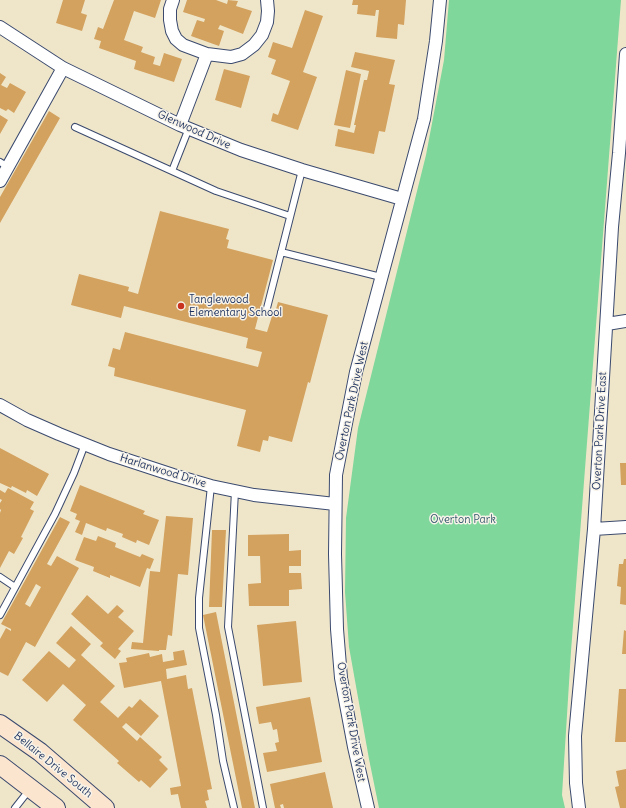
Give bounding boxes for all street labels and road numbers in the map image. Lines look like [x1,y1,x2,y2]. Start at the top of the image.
street label: Glenwood Drive [155,108,233,152]
street label: Overton Park Drive West [333,340,371,462]
street label: Overton Park Drive East [590,372,610,490]
street label: Harlanwood Drive [118,452,208,490]
street label: Overton Park Drive West [334,661,368,783]
street label: Bellaire Drive South [11,729,95,801]

